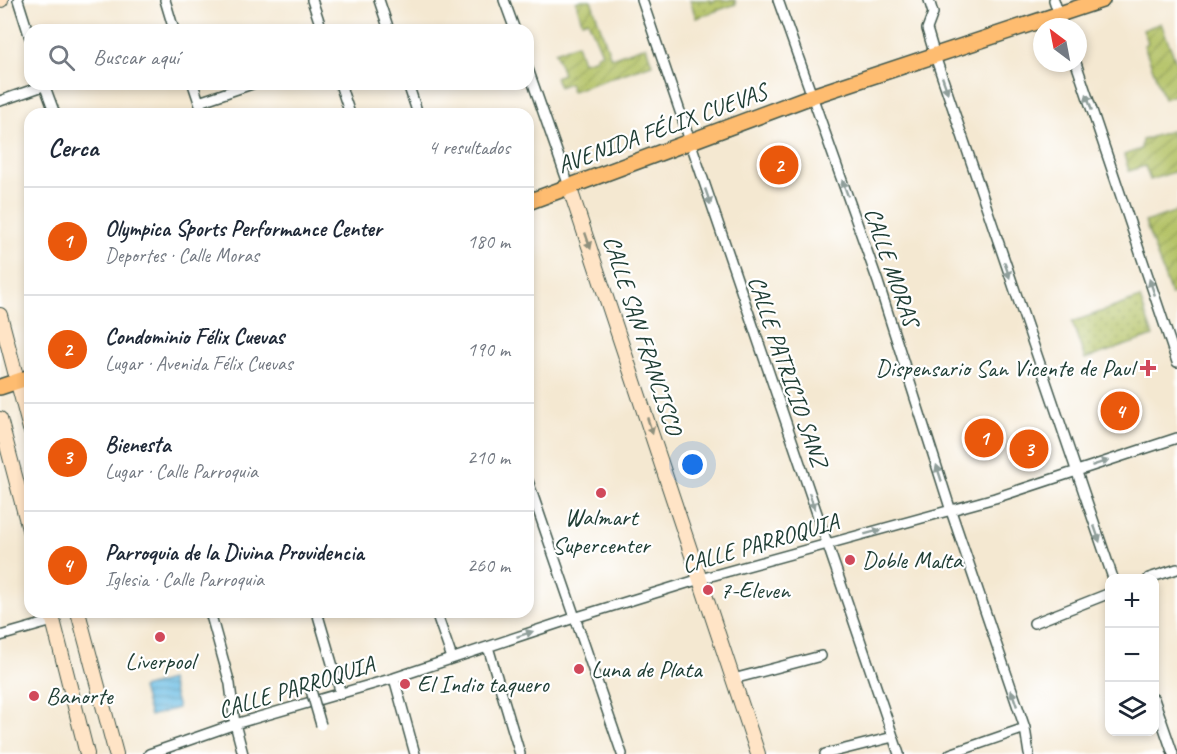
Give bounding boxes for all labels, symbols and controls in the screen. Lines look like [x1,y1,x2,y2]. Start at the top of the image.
north arrow [1033,18,1087,72]
search box [24,24,534,90]
icon: search [45,41,78,74]
text: Buscar aquí [93,43,179,71]
street label: AVENIDA FÉLIX CUEVAS [553,75,774,180]
one-way arrow [940,76,950,94]
one-way arrow [1084,93,1093,111]
text: Cerca [48,131,98,164]
text: 4 resultados [428,135,510,160]
pin: 2 [760,142,798,188]
one-way arrow [839,179,849,197]
one-way arrow [703,188,713,206]
street label: CALLE MORAS [858,204,927,334]
text: Olympica Sports Performance Center [105,215,382,243]
text: 1 [63,229,72,254]
text: 180 m [467,229,510,254]
street label: CALLE SAN FRANCISCO [597,232,690,441]
one-way arrow [583,233,593,251]
text: Deportes · Calle Moras [105,243,259,268]
one-way arrow [1003,261,1013,279]
street label: CALLE PATRICIO SANZ [741,272,836,474]
one-way arrow [1146,278,1156,296]
text: Condominio Félix Cuevas [105,323,284,351]
text: 2 [63,337,72,362]
text: 190 m [467,337,510,362]
text: Lugar · Avenida Félix Cuevas [105,351,292,376]
place label: Dispensario San Vicente de Paul [875,353,1138,383]
marker: Dispensario San Vicente de Paul [1139,359,1157,377]
pin: 4 [1100,388,1140,434]
pin: 1 [964,416,1004,460]
one-way arrow [645,417,655,435]
pin: 3 [1010,426,1048,472]
text: Bienesta [105,431,171,459]
text: 3 [63,445,72,470]
text: 210 m [467,445,510,470]
your location [678,450,707,479]
one-way arrow [1091,458,1109,468]
text: Lugar · Calle Parroquia [105,459,258,484]
one-way arrow [934,464,943,482]
marker: Walmart Supercenter [594,486,608,500]
one-way arrow [807,492,817,510]
place label: Walmart Supercenter [552,502,652,560]
street label: CALLE PARROQUIA [678,506,843,580]
one-way arrow [1093,525,1103,543]
one-way arrow [864,526,882,536]
text: Parroquia de la Divina Providencia [105,539,364,567]
place label: Doble Malta [862,545,964,575]
text: 4 [63,553,72,578]
text: 260 m [467,553,510,578]
marker: Doble Malta [843,553,857,567]
text: Iglesia · Calle Parroquia [105,567,264,592]
map controls [1105,574,1159,736]
button: + [1105,574,1159,628]
place label: 7-Eleven [720,575,791,605]
marker: 7-Eleven [701,583,715,597]
button: − [1105,628,1159,682]
one-way arrow [516,629,534,639]
marker: Liverpool [153,630,167,644]
place label: Liverpool [125,646,199,676]
street label: CALLE PARROQUIA [214,649,379,725]
place label: Luna de Plata [591,654,703,684]
marker: Luna de Plata [572,662,586,676]
place label: El Indio taquero [417,669,550,699]
marker: El Indio taquero [398,677,412,691]
place label: Banorte [46,681,115,711]
button: layers [1105,682,1159,736]
marker: Banorte [27,689,41,703]
one-way arrow [1009,689,1019,707]

